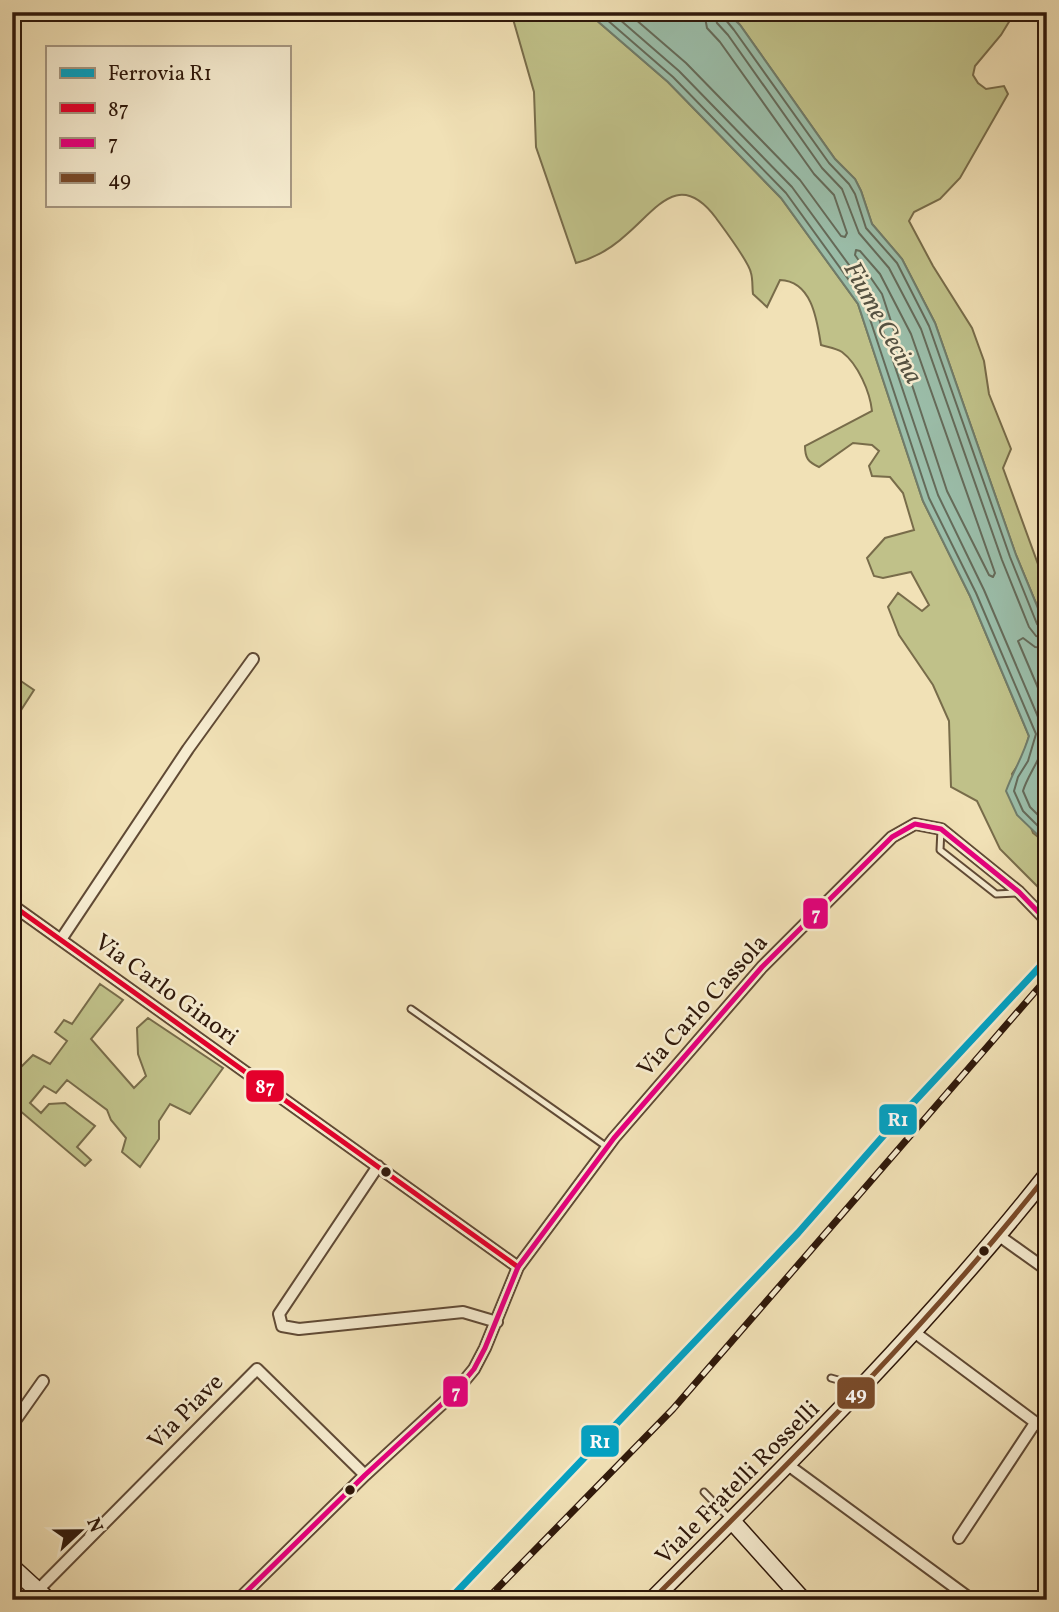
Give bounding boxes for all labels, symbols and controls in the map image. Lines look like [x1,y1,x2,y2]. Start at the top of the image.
legend [46,46,290,206]
text: Ferrovia R1 [108,60,212,89]
text: 87 [108,96,129,125]
text: 7 [108,130,118,159]
text: 49 [108,166,131,195]
water label: Fiume Cecina [834,255,931,391]
line badge: 7 [802,897,829,930]
text: 7 [811,902,821,928]
street label: Via Carlo Ginori [87,927,245,1055]
street label: Via Carlo Cassola [630,928,777,1085]
line badge: 87 [245,1069,285,1103]
text: 87 [255,1075,275,1101]
line badge: R1 [878,1103,918,1136]
text: R1 [888,1108,908,1134]
unlabelled marker [379,1165,393,1179]
unlabelled marker [977,1244,991,1258]
street label: Via Piave [141,1367,232,1458]
line badge: 7 [442,1375,469,1408]
line badge: 49 [836,1376,876,1410]
text: 7 [451,1380,461,1406]
text: 49 [845,1382,867,1408]
street label: Viale Fratelli Rosselli [648,1393,828,1573]
line badge: R1 [580,1424,620,1458]
text: R1 [590,1430,610,1456]
unlabelled marker [343,1483,357,1497]
north arrow [46,1496,116,1566]
text: N [79,1514,109,1537]

